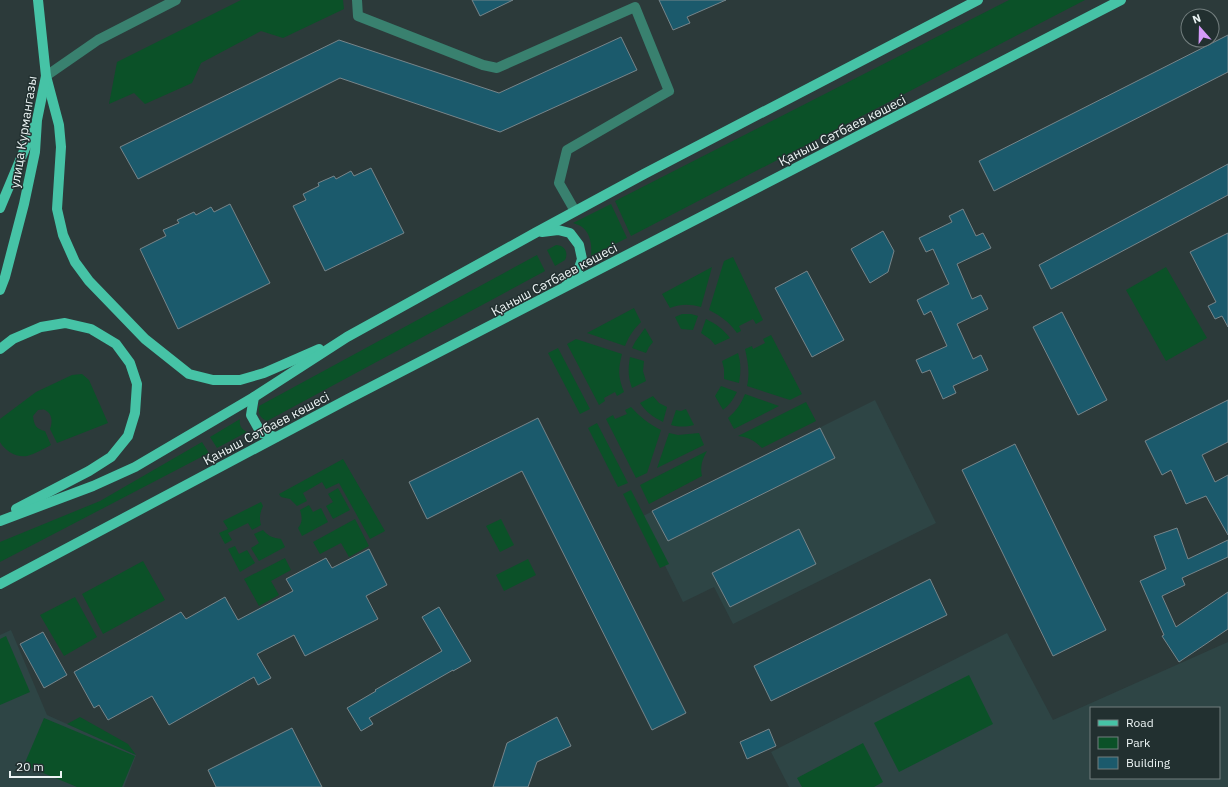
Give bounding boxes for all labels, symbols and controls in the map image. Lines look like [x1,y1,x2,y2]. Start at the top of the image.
north arrow [1180,8,1220,48]
text: N [1190,11,1203,27]
street label: улица Курмангазы [6,75,41,189]
street label: Қаныш Сәтбаев көшесі [776,91,909,170]
street label: Қаныш Сәтбаев көшесі [488,239,620,320]
street label: Қаныш Сәтбаев көшесі [200,388,332,469]
legend [1090,707,1220,779]
text: Road [1126,715,1154,730]
text: Park [1126,735,1151,750]
scale bar [10,753,61,779]
text: Building [1126,755,1171,770]
text: 20 m [16,759,44,774]

